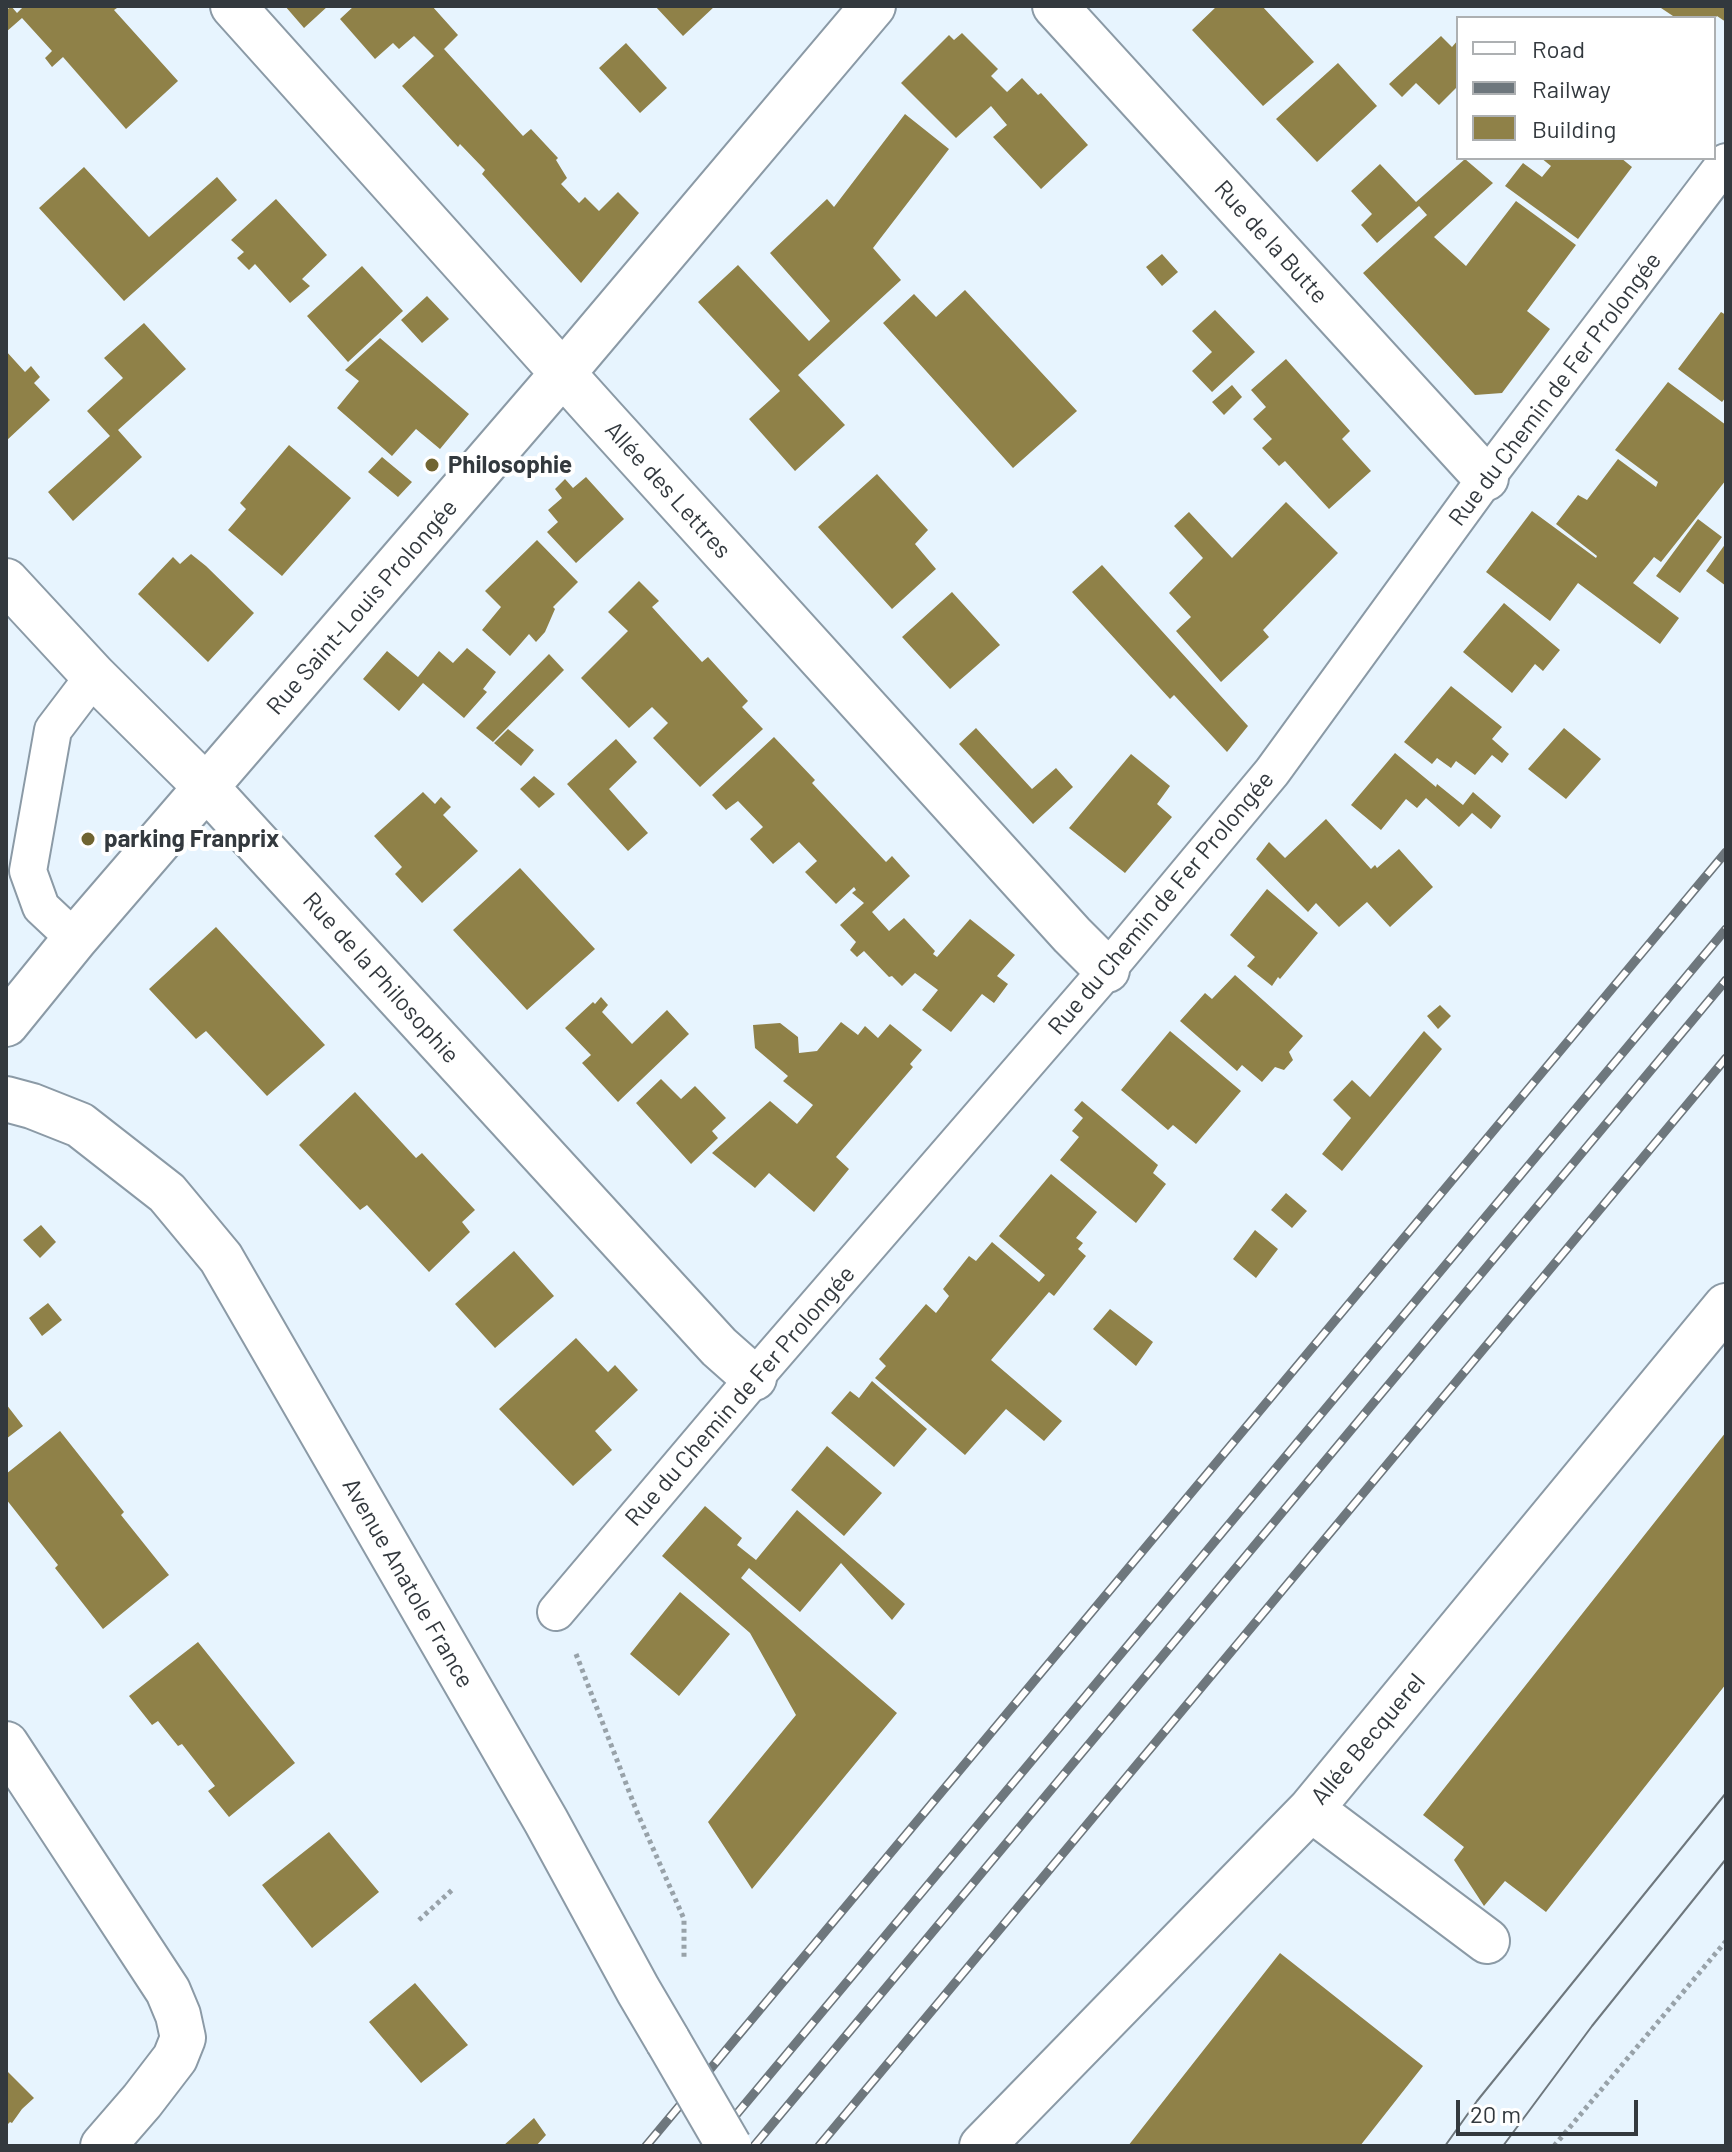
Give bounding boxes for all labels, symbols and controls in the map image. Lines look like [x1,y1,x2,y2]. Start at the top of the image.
legend [1456,16,1716,160]
text: Road [1532,34,1585,63]
text: Railway [1532,74,1611,103]
text: Building [1532,114,1616,143]
street label: Rue de la Butte [1208,174,1334,310]
street label: Rue du Chemin de Fer Prolongée [1443,246,1667,532]
street label: Allée des Lettres [599,416,737,564]
place label: Philosophie [448,451,572,479]
marker: Philosophie [423,456,441,474]
street label: Rue Saint-Louis Prolongée [261,493,463,721]
street label: Rue du Chemin de Fer Prolongée [1042,765,1280,1041]
place label: parking Franprix [104,825,279,853]
marker: parking Franprix [79,830,97,848]
street label: Rue de la Philosophie [297,887,465,1069]
street label: Rue du Chemin de Fer Prolongée [619,1260,861,1532]
street label: Avenue Anatole France [336,1473,480,1693]
street label: Allée Becquerel [1305,1668,1431,1810]
scale bar [1460,2084,1642,2134]
text: 20 m [1470,2099,1521,2128]

